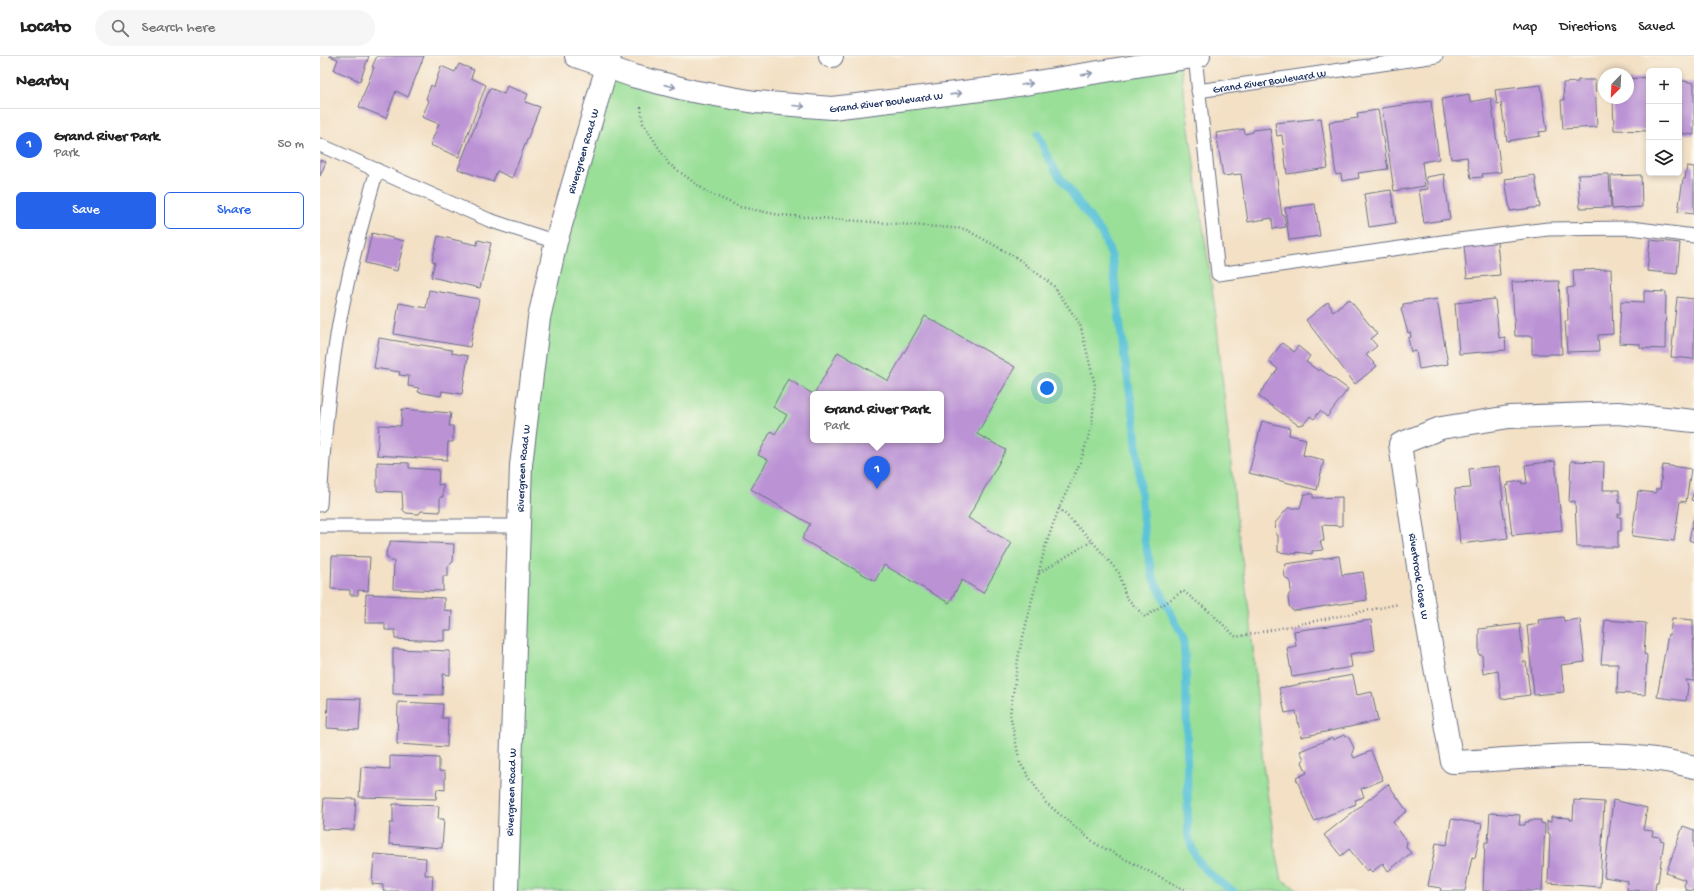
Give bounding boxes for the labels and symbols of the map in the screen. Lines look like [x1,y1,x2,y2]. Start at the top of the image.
street label: Grand River Boulevard W [1212,68,1327,97]
north arrow [1598,68,1634,104]
one-way arrow [1080,70,1093,78]
one-way arrow [1020,80,1033,88]
one-way arrow [664,82,677,90]
one-way arrow [949,90,962,98]
street label: Grand River Boulevard W [829,91,944,116]
one-way arrow [792,102,805,109]
street label: Rivergreen Road W [566,108,602,195]
your location [1037,378,1057,398]
street label: Rivergreen Road W [515,424,534,512]
pin: 1 [864,456,890,489]
street label: Riverbrook Close W [1405,533,1430,621]
street label: Rivergreen Road W [505,748,520,836]

